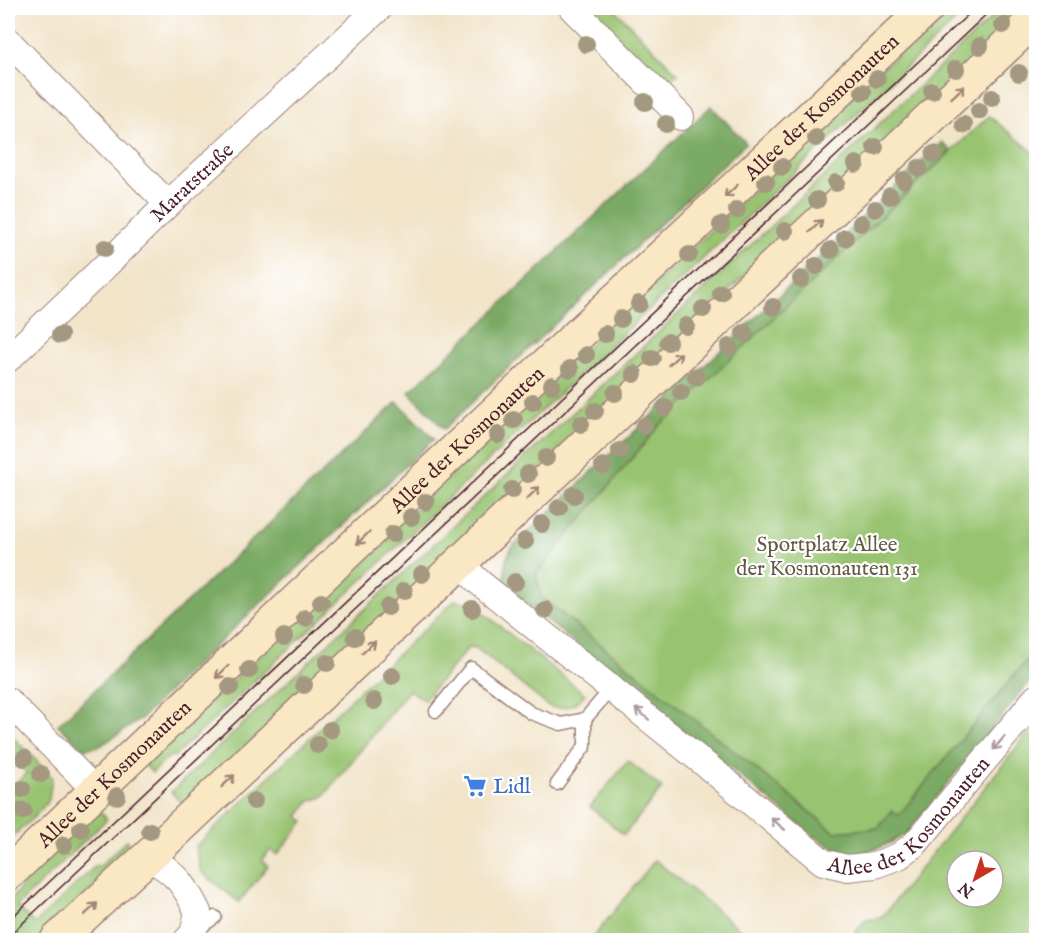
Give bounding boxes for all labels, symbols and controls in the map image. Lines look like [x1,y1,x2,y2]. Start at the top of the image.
street label: Allee der Kosmonauten [738,29,906,188]
one-way arrow [951,85,966,99]
street label: Maratstraße [145,137,240,229]
one-way arrow [724,184,739,198]
one-way arrow [809,218,824,233]
one-way arrow [667,352,682,367]
street label: Allee der Kosmonauten [384,361,551,521]
one-way arrow [525,486,540,500]
one-way arrow [356,530,371,544]
park label: Sportplatz Allee der Kosmonauten 131 [736,532,918,583]
one-way arrow [362,640,377,654]
one-way arrow [214,665,229,679]
street label: Allee der Kosmonauten [31,695,198,855]
one-way arrow [634,707,650,720]
one-way arrow [993,735,1006,751]
street label: Allee der Kosmonauten [824,752,997,883]
supermarket icon: Lidl [462,773,488,799]
one-way arrow [220,774,235,788]
place label: Lidl [493,774,531,801]
one-way arrow [770,818,786,831]
north arrow [945,849,1005,909]
text: N [955,877,979,902]
one-way arrow [84,902,99,916]

